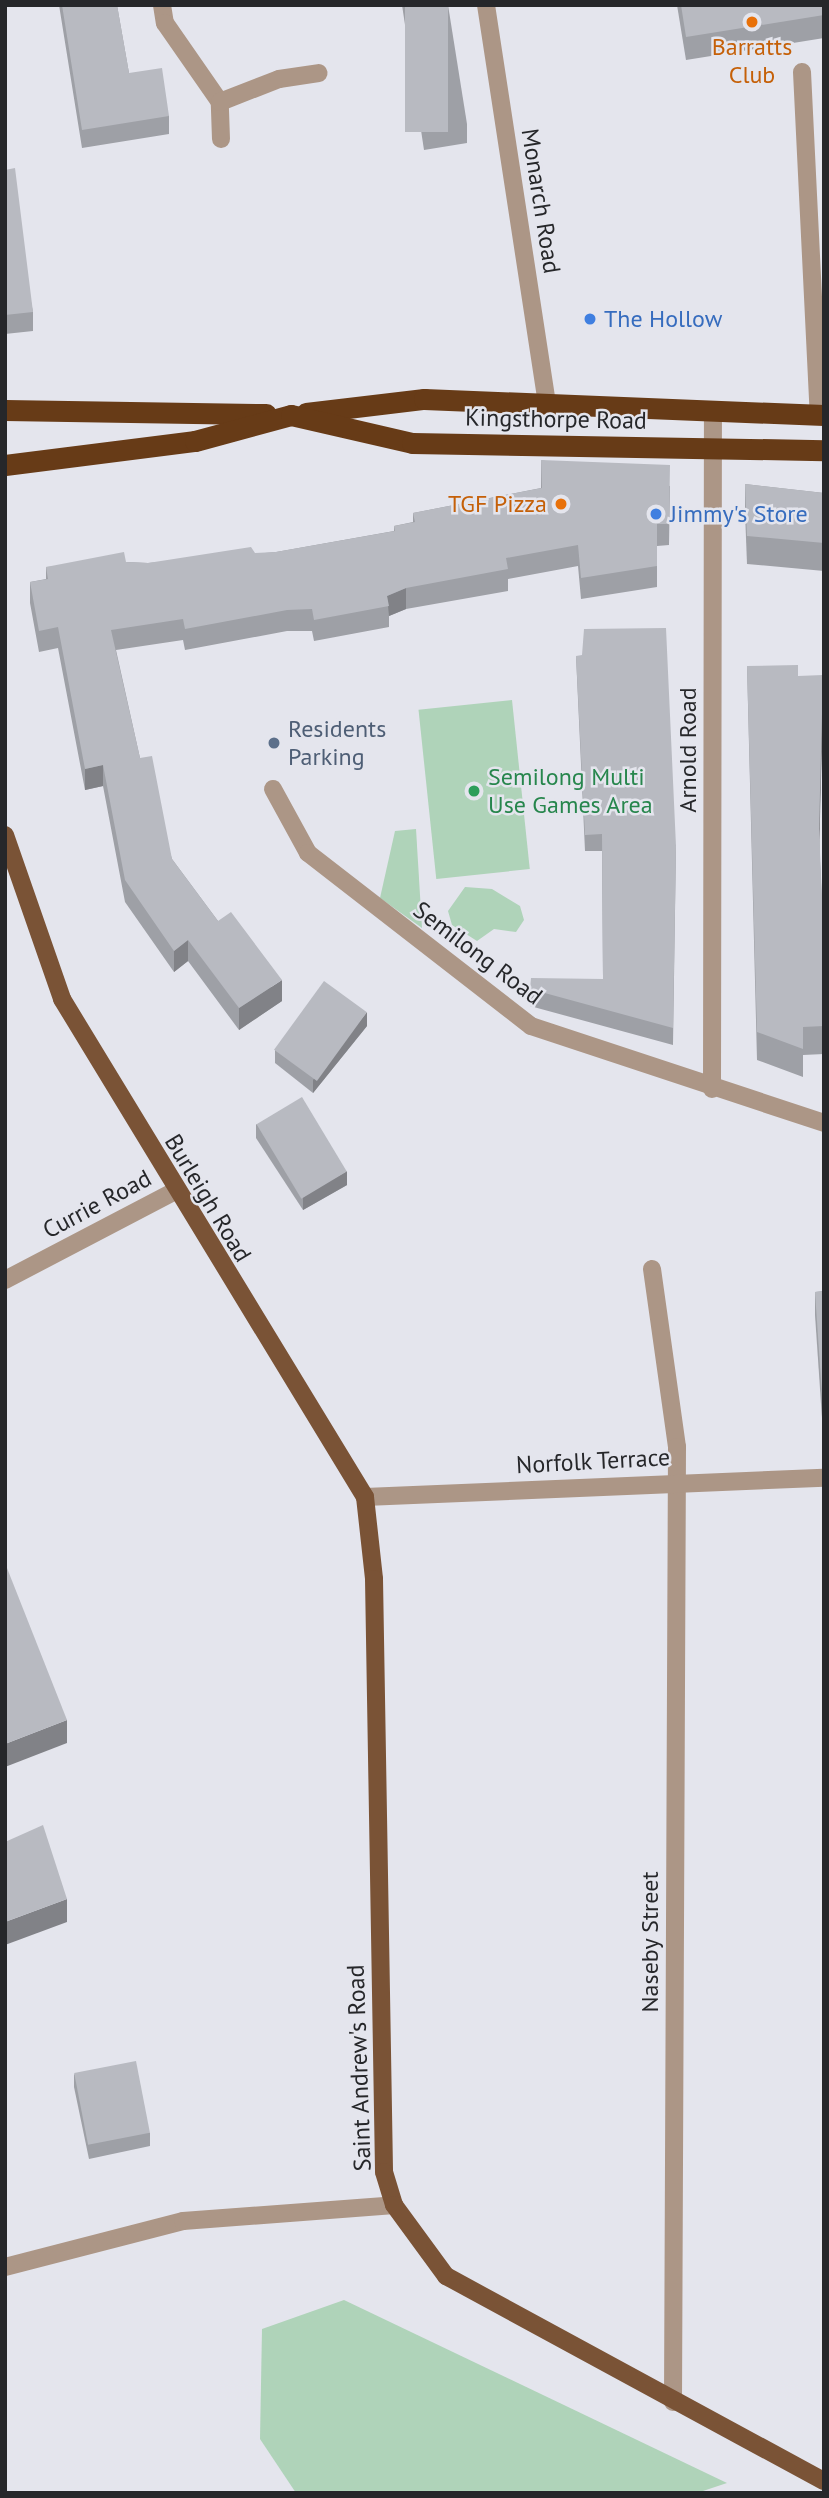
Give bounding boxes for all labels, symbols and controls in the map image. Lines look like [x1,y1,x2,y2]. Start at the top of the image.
marker: Barratts Club [744,14,760,30]
place label: Barratts Club [712,33,792,89]
street label: Monarch Road [515,127,567,275]
place label: The Hollow [604,305,722,333]
marker: The Hollow [582,311,598,327]
street label: Kingsthorpe Road [465,403,647,435]
place label: TGF Pizza [448,490,547,518]
marker: TGF Pizza [553,496,569,512]
place label: Jimmy's Store [670,500,808,528]
marker: Jimmy's Store [648,506,664,522]
street label: Arnold Road [674,687,702,813]
place label: Residents Parking [288,715,386,771]
marker: Residents Parking [266,735,282,751]
place label: Semilong Multi Use Games Area [488,763,653,819]
marker: Semilong Multi Use Games Area [466,783,482,799]
street label: Semilong Road [408,895,548,1011]
street label: Burleigh Road [159,1129,257,1267]
street label: Currie Road [38,1163,156,1245]
street label: Norfolk Terrace [515,1443,671,1479]
street label: Naseby Street [636,1871,664,2013]
street label: Saint Andrew's Road [341,1964,377,2172]

